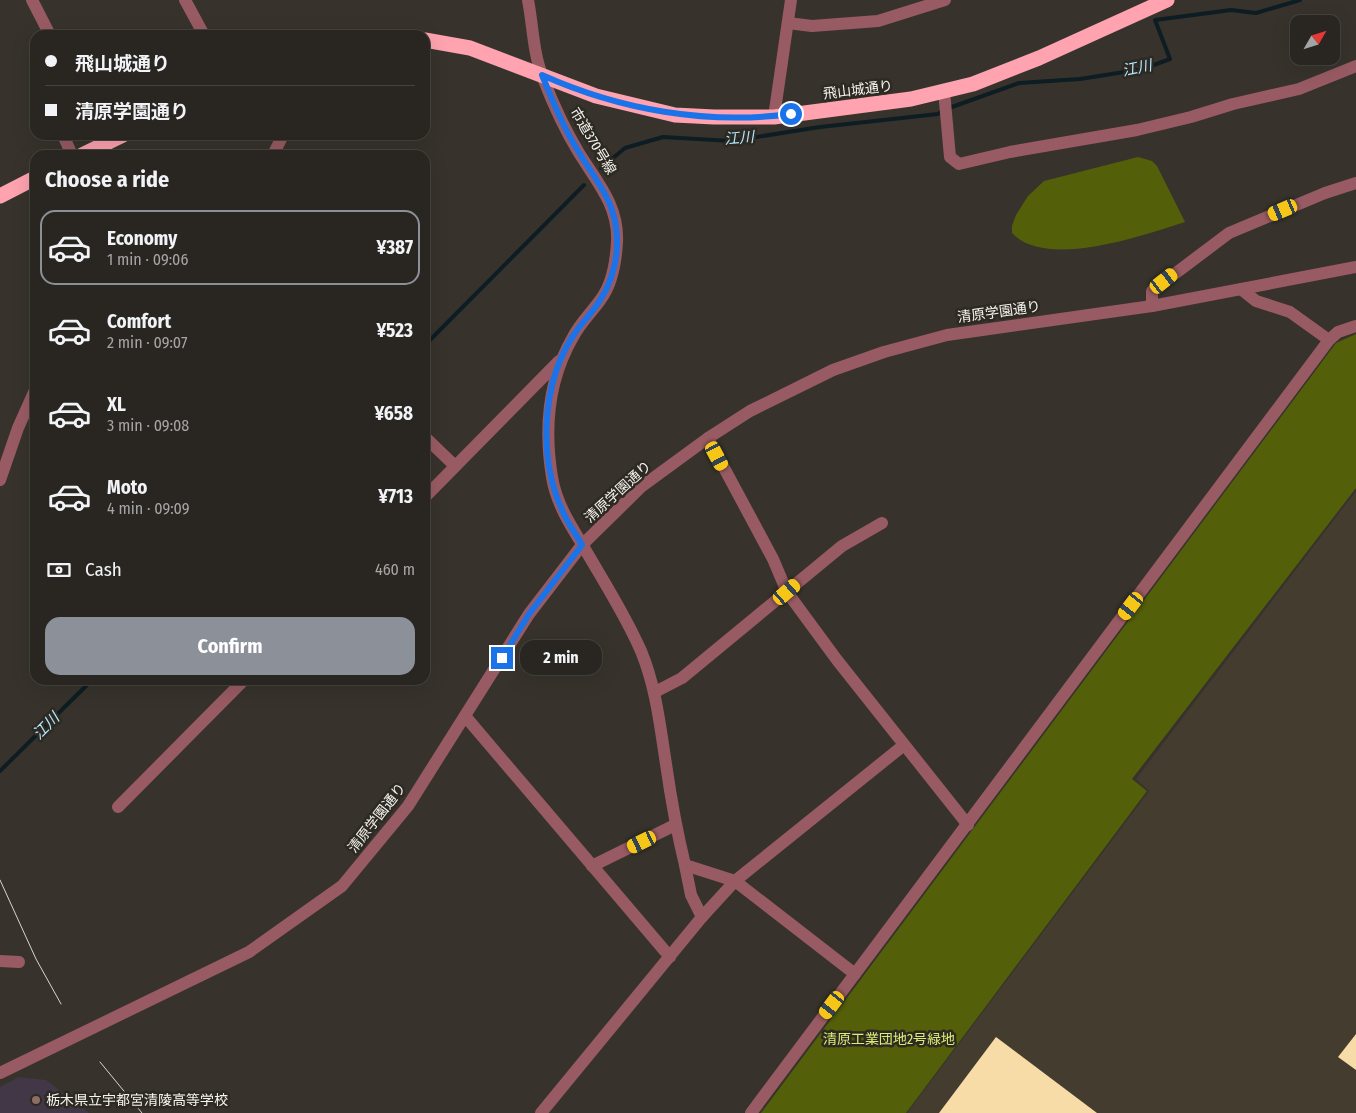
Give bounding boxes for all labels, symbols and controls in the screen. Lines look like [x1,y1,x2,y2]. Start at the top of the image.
north arrow [1290,15,1340,65]
map controls [1290,15,1340,65]
text: 飛山城通り [75,52,170,75]
water label: 江川 [1120,56,1155,80]
street label: 飛山城通り [822,77,894,103]
text: 清原学園通り [75,100,189,123]
route start [780,103,802,125]
street label: 市道370号線 [566,104,620,178]
water label: 江川 [723,128,757,148]
text: Choose a ride [45,166,169,193]
car [1266,197,1299,223]
icon: car [47,225,92,270]
text: Economy [107,227,177,250]
text: ¥387 [377,236,413,259]
text: 1 min · 09:06 [107,250,188,269]
car [1147,266,1180,296]
street label: 清原学園通り [956,298,1042,326]
icon: car [47,308,92,353]
text: Comfort [107,310,171,333]
text: ¥523 [376,319,413,342]
text: 2 min · 09:07 [107,333,187,352]
icon: car [47,391,92,436]
text: XL [107,393,126,416]
text: ¥658 [375,402,413,425]
text: 3 min · 09:08 [107,416,189,435]
car [703,439,730,473]
street label: 清原学園通り [581,458,655,526]
icon: car [47,474,92,519]
text: Moto [107,476,147,499]
text: ¥713 [378,485,413,508]
text: 4 min · 09:09 [107,499,190,518]
icon: cash [45,556,73,584]
text: Cash [85,558,122,581]
text: 460 m [375,560,415,579]
car [770,576,803,608]
car [1115,590,1146,622]
button: Confirm [45,617,415,675]
callout: 2 min [520,640,602,676]
route end [491,647,513,669]
text: 2 min [543,648,579,667]
water label: 江川 [29,708,64,743]
street label: 清原学園通り [344,780,410,856]
car [625,829,658,855]
car [816,989,847,1021]
park label: 清原工業団地2号緑地 [823,1031,955,1048]
place label: 栃木県立宇都宮清陵高等学校 [46,1092,228,1109]
marker: 栃木県立宇都宮清陵高等学校 [30,1094,42,1106]

